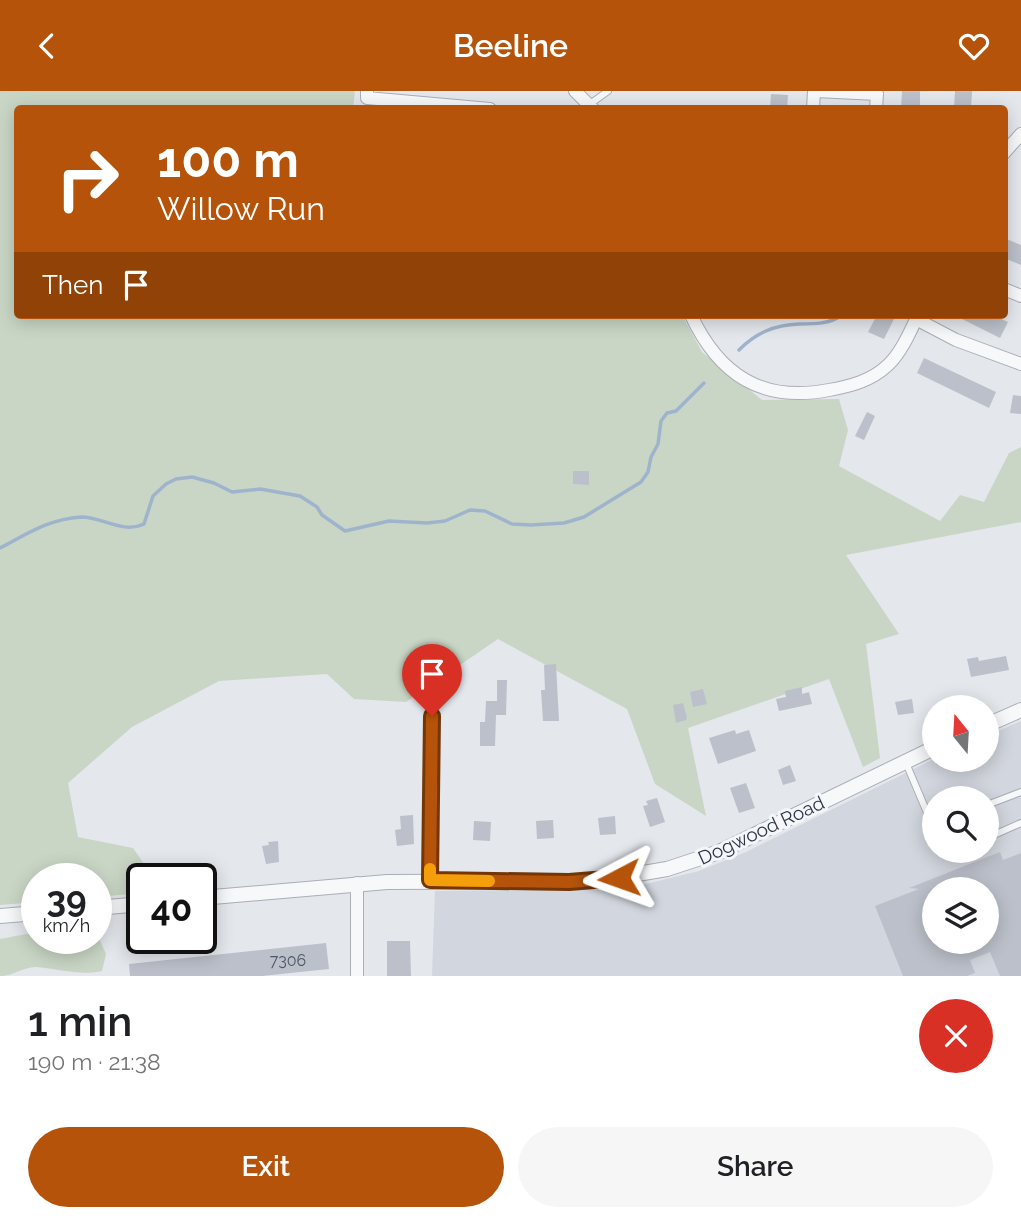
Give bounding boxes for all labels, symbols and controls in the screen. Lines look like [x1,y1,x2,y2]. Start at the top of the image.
icon: back [28,27,66,65]
text: Beeline [453,27,568,64]
icon: heart [955,27,993,65]
text: 100 m [157,131,299,188]
icon: right [42,133,133,224]
text: Willow Run [157,190,325,227]
icon: arrive [117,266,155,304]
text: Then [42,270,103,300]
pin [402,644,462,716]
icon: arrive [413,655,451,693]
north arrow [922,695,999,772]
map controls [922,695,999,954]
button: search [922,786,999,863]
street label: Dogwood Road [694,791,828,869]
position arrow [582,841,656,915]
speed limit sign: 40 [126,863,217,954]
button: layers [922,877,999,954]
text: 39 [46,879,87,920]
text: km/h [43,915,90,936]
house number: 7306 [270,951,306,970]
text: 1 min [28,997,132,1046]
button: close [919,999,993,1073]
text: 190 m · 21:38 [28,1048,161,1075]
button: Exit [28,1127,504,1207]
button: Share [518,1127,993,1207]

